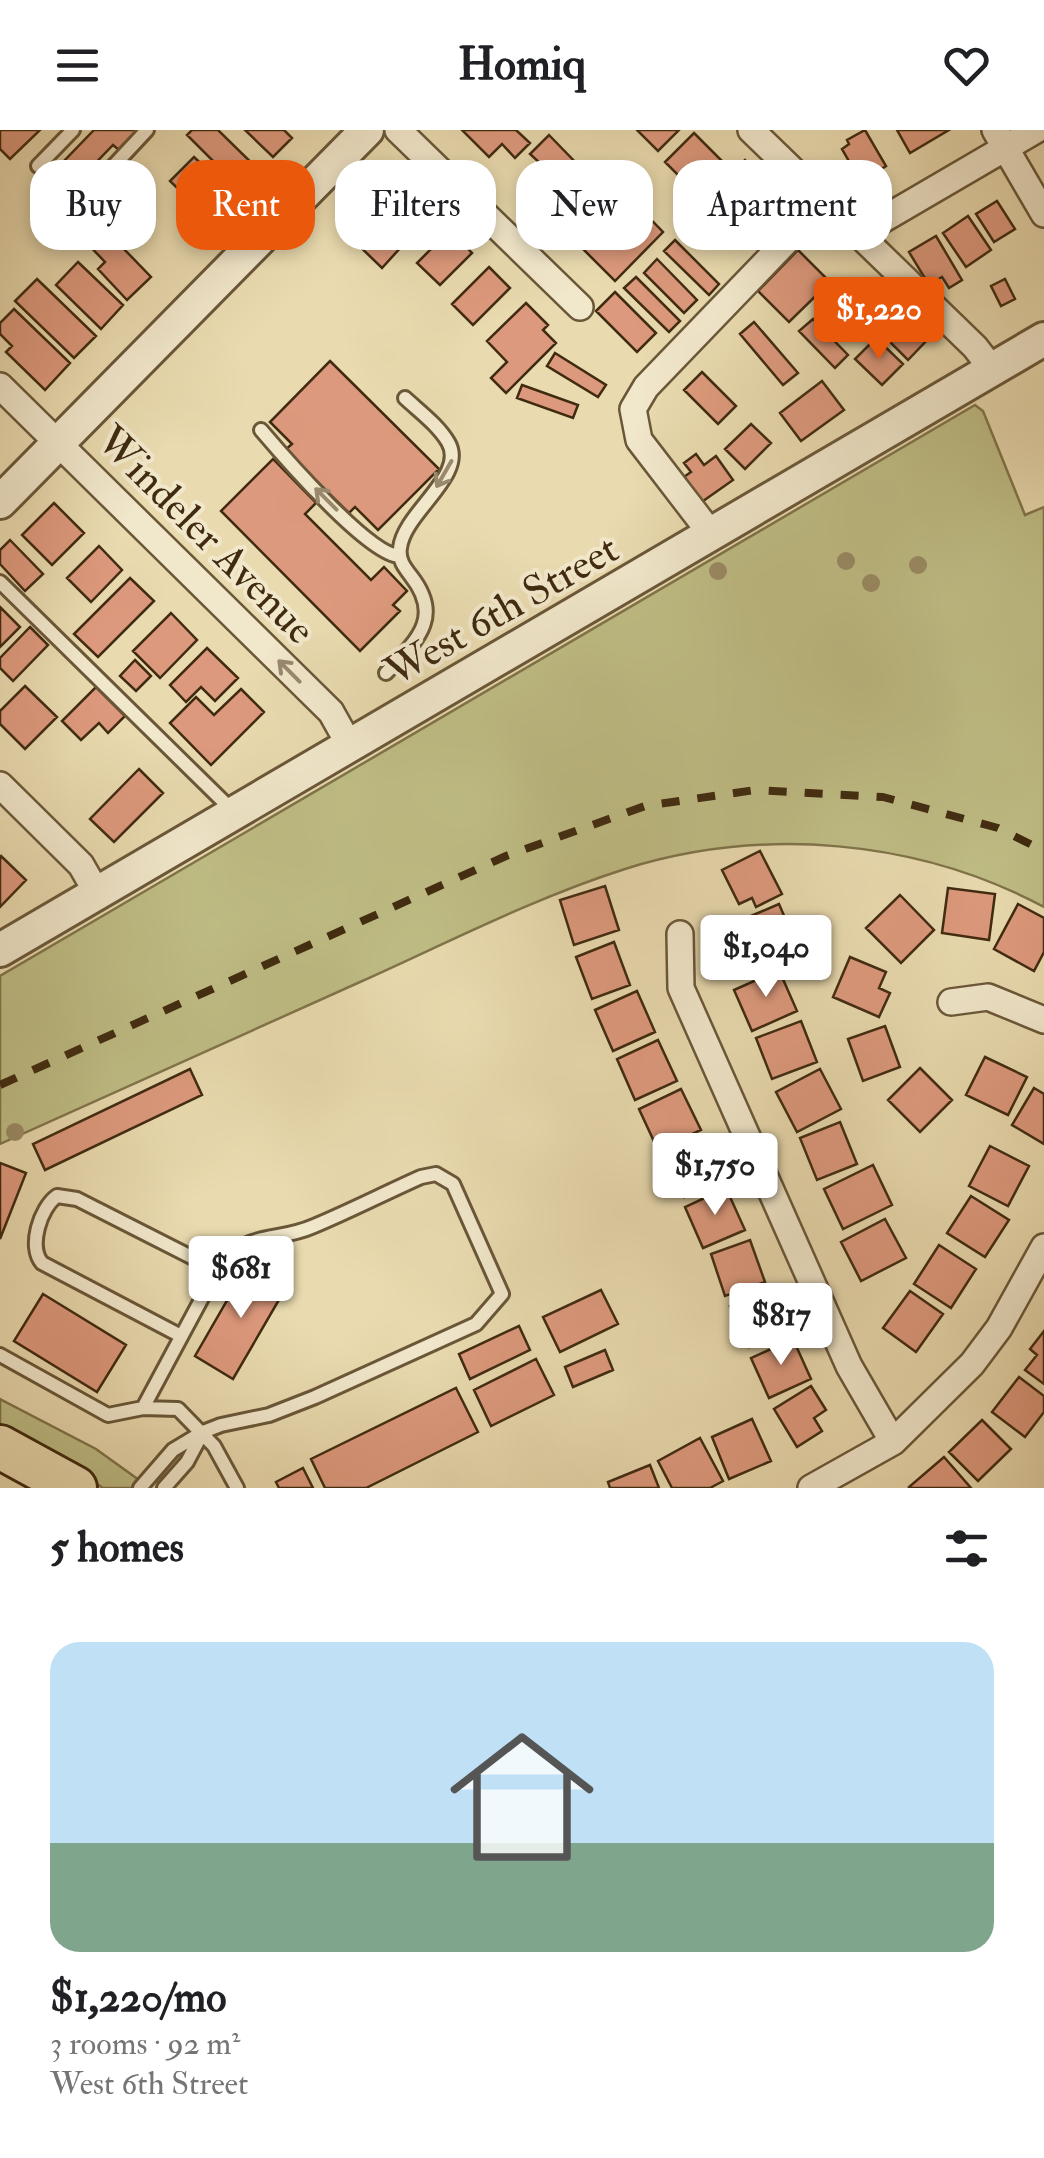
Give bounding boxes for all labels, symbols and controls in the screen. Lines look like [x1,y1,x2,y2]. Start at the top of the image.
text: Homiq [458,37,586,93]
icon: menu [50,38,105,93]
icon: heart [939,38,994,93]
chip: Buy [30,160,156,250]
chip: Rent [176,160,315,250]
chip: Filters [335,160,496,250]
chip: New [516,160,653,250]
chip: Apartment [673,160,892,250]
pin: $1,220 [798,277,960,362]
text: $1,220 [836,289,922,329]
street label: Windeler Avenue [85,415,326,656]
one-way arrow [434,459,454,488]
one-way arrow [314,487,338,511]
street label: West 6th Street [375,523,628,699]
one-way arrow [277,659,301,683]
pin: $1,040 [685,915,847,1000]
text: $1,040 [722,927,810,967]
pin: $1,750 [634,1133,796,1218]
text: $1,750 [675,1145,755,1185]
pin: $681 [182,1236,300,1321]
text: $681 [211,1248,271,1288]
pin: $817 [722,1283,840,1368]
text: $817 [751,1295,811,1335]
icon: filters [939,1521,994,1576]
text: 5 homes [50,1522,184,1574]
icon: home [432,1707,612,1887]
text: $1,220/mo [50,1972,226,2024]
text: 3 rooms · 92 m² [50,2024,240,2064]
text: West 6th Street [50,2064,248,2104]

